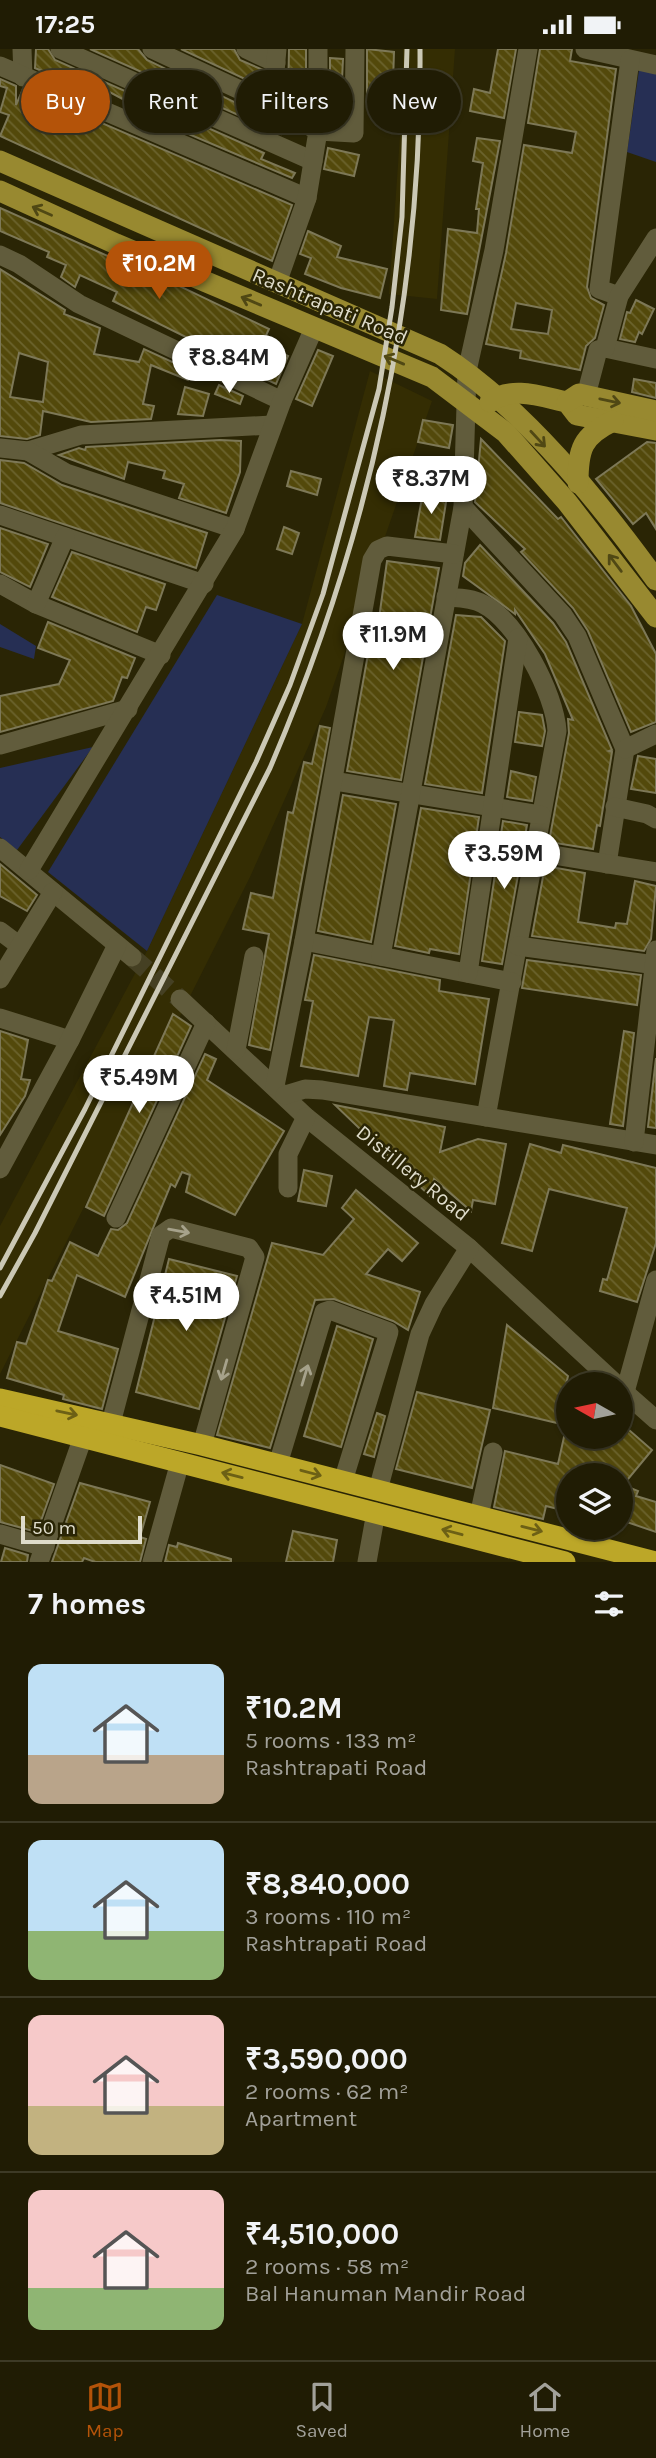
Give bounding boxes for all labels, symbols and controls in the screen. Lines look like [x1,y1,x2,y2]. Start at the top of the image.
text: 17:25 [35,9,95,40]
chip: Buy [21,70,110,133]
chip: Rent [124,70,222,133]
chip: Filters [236,70,353,133]
chip: New [367,70,461,133]
one-way arrow [32,203,53,216]
pin: ₹10.2M [102,241,216,301]
text: ₹10.2M [122,250,196,277]
street label: Rashtrapati Road [249,262,411,350]
one-way arrow [241,294,262,307]
pin: ₹8.84M [172,335,286,395]
text: ₹8.84M [188,344,270,371]
one-way arrow [384,353,406,366]
one-way arrow [599,395,621,408]
one-way arrow [530,430,547,447]
pin: ₹8.37M [374,456,488,516]
text: ₹8.37M [392,465,470,492]
one-way arrow [608,554,623,572]
pin: ₹11.9M [336,613,450,672]
text: ₹11.9M [359,621,427,648]
pin: ₹3.59M [447,831,561,891]
text: ₹3.59M [464,840,544,867]
pin: ₹5.49M [82,1055,196,1115]
text: ₹5.49M [99,1064,179,1091]
street label: Distillery Road [352,1120,474,1226]
one-way arrow [167,1225,189,1238]
pin: ₹4.51M [129,1273,243,1333]
text: ₹4.51M [149,1282,223,1309]
one-way arrow [216,1359,229,1381]
one-way arrow [299,1365,312,1387]
north arrow [556,1372,634,1449]
map controls [556,1372,633,1540]
one-way arrow [55,1407,78,1420]
button: layers [556,1463,633,1540]
one-way arrow [300,1467,322,1480]
one-way arrow [221,1468,244,1481]
scale bar [21,1513,142,1545]
text: 50 m [32,1517,76,1539]
one-way arrow [520,1522,543,1536]
one-way arrow [441,1525,464,1538]
icon: filters [590,1585,628,1623]
text: 7 homes [28,1586,146,1622]
text: ₹10.2M [245,1690,343,1726]
icon: home [84,1692,168,1776]
text: 5 rooms · 133 m² [245,1727,417,1754]
text: Rashtrapati Road [245,1754,427,1781]
text: ₹8,840,000 [245,1866,410,1902]
icon: home [84,1868,168,1952]
text: 3 rooms · 110 m² [245,1903,411,1930]
text: Rashtrapati Road [245,1930,427,1957]
text: ₹3,590,000 [245,2041,408,2077]
icon: home [84,2043,168,2127]
text: 2 rooms · 62 m² [245,2078,409,2105]
text: Apartment [245,2105,357,2132]
text: ₹4,510,000 [245,2216,399,2252]
icon: home [84,2218,168,2302]
text: 2 rooms · 58 m² [245,2253,409,2280]
text: Bal Hanuman Mandir Road [245,2280,526,2307]
tab: Map [86,2378,124,2442]
tab: Saved [295,2378,348,2442]
tab: Home [520,2378,570,2442]

